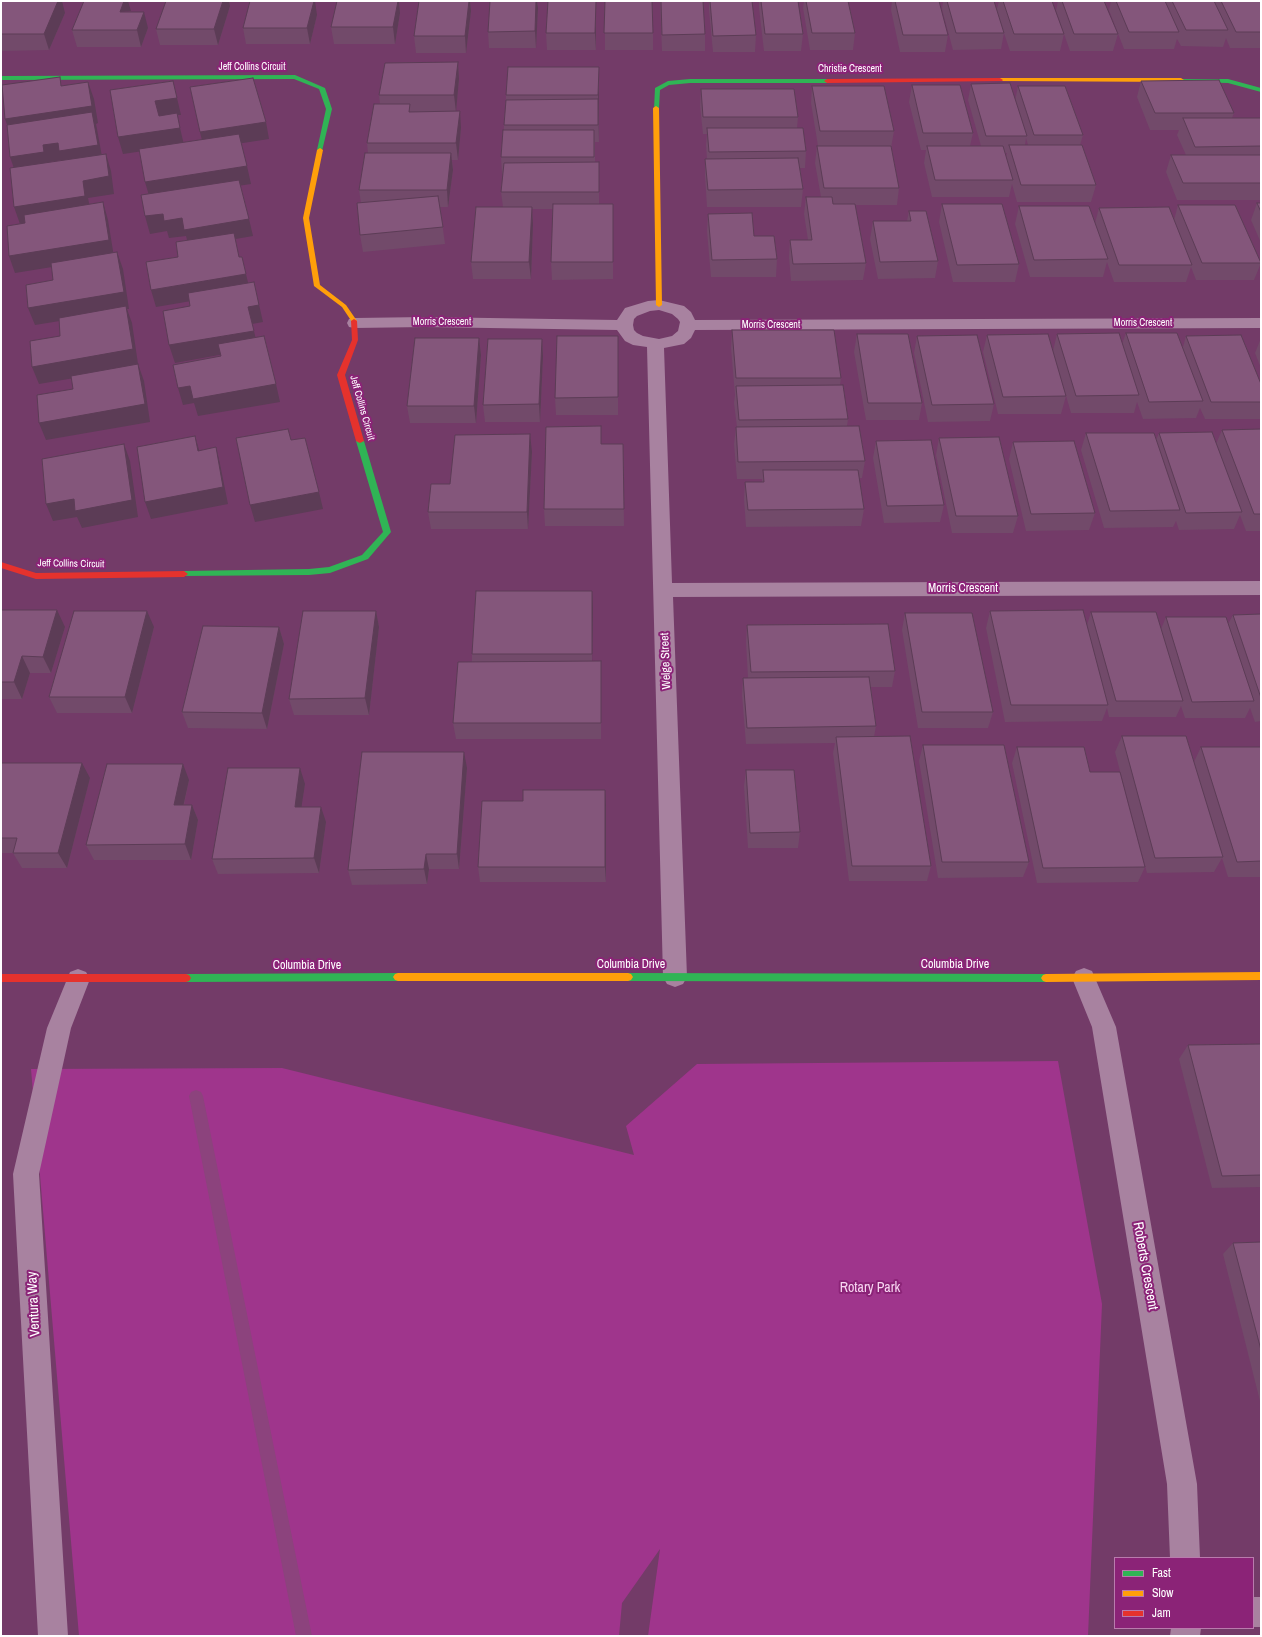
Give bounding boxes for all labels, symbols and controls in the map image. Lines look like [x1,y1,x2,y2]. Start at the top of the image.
street label: Jeff Collins Circuit [219,61,285,73]
street label: Christie Crescent [818,63,882,75]
street label: Morris Crescent [413,316,471,328]
street label: Morris Crescent [1114,317,1172,329]
street label: Morris Crescent [742,319,800,331]
street label: Jeff Collins Circuit [347,374,377,442]
street label: Jeff Collins Circuit [37,557,105,571]
street label: Morris Crescent [928,582,998,596]
street label: Welge Street [658,632,674,690]
street label: Columbia Drive [597,958,665,972]
street label: Columbia Drive [921,958,989,972]
street label: Columbia Drive [273,959,341,973]
street label: Roberts Crescent [1129,1221,1161,1311]
street label: Ventura Way [24,1271,44,1337]
park label: Rotary Park [840,1280,900,1296]
legend [1114,1557,1254,1629]
text: Fast [1152,1565,1171,1581]
text: Slow [1152,1585,1173,1601]
text: Jam [1152,1605,1171,1621]

